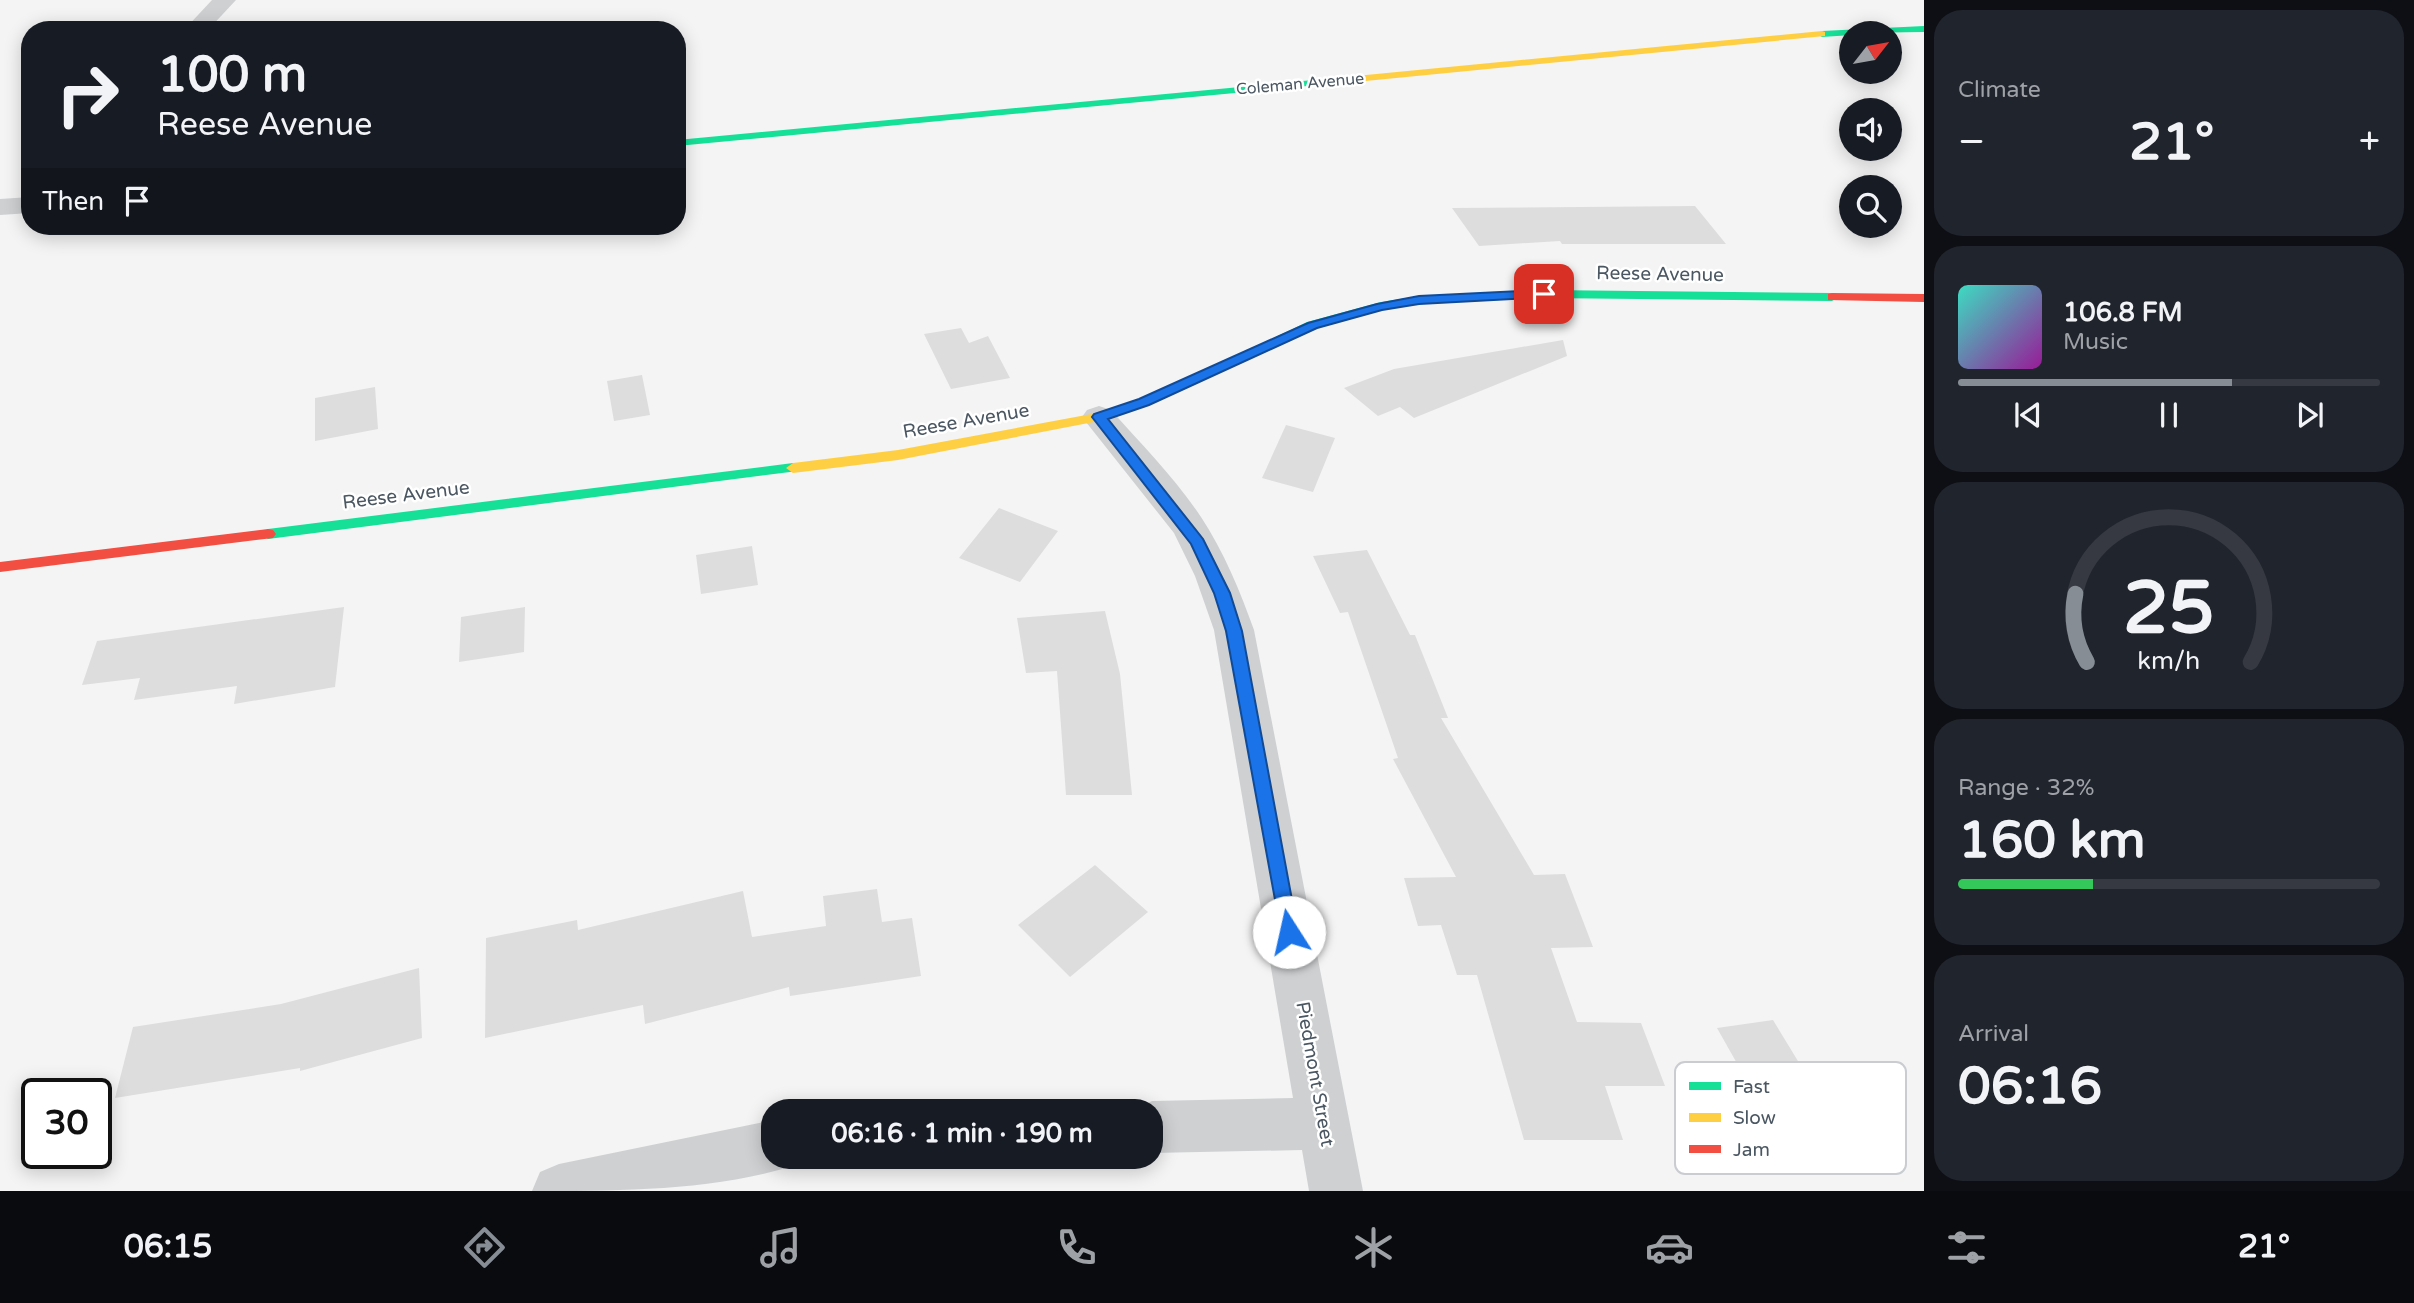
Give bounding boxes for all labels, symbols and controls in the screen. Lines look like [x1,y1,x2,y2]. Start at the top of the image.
north arrow [1839,21,1902,84]
map controls [1839,21,1902,238]
text: 100 m [157,46,307,105]
icon: right [42,49,133,140]
street label: Coleman Avenue [1235,68,1365,100]
text: Climate [1958,76,2041,104]
button: sound [1839,98,1902,161]
text: Reese Avenue [157,106,372,144]
text: 21° [2129,111,2214,174]
text: − [1958,119,1985,165]
text: + [2359,119,2380,165]
button: search [1839,175,1902,238]
icon: arrive [118,182,156,220]
text: Then [42,186,104,217]
street label: Reese Avenue [1596,262,1724,286]
pin [1514,264,1574,324]
icon: arrive [1525,275,1563,313]
text: 106.8 FM [2063,297,2183,328]
text: Music [2063,328,2128,356]
icon: previous [2009,396,2047,434]
icon: pause [2150,396,2188,434]
icon: next [2291,396,2329,434]
street label: Reese Avenue [901,399,1031,443]
street label: Reese Avenue [341,476,471,514]
text: 25 [2123,565,2215,653]
text: km/h [2138,645,2200,675]
text: Range · 32% [1958,774,2094,802]
text: 160 km [1958,809,2146,872]
position arrow [1252,895,1326,969]
street label: Piedmont Street [1291,1000,1339,1148]
text: Arrival [1958,1020,2029,1048]
text: 06:16 [1958,1055,2102,1118]
legend [1675,1062,1906,1174]
text: Fast [1733,1076,1770,1098]
speed limit sign: 30 [21,1078,112,1169]
text: Slow [1733,1107,1776,1129]
text: 06:16 · 1 min · 190 m [831,1118,1093,1149]
text: Jam [1733,1139,1770,1161]
icon: directions [460,1223,509,1272]
icon: music [756,1223,805,1272]
icon: phone [1052,1223,1101,1272]
icon: climate [1349,1223,1398,1272]
icon: car [1645,1223,1694,1272]
icon: filters [1942,1223,1991,1272]
text: 06:15 [124,1228,212,1266]
text: 21° [2238,1228,2290,1266]

